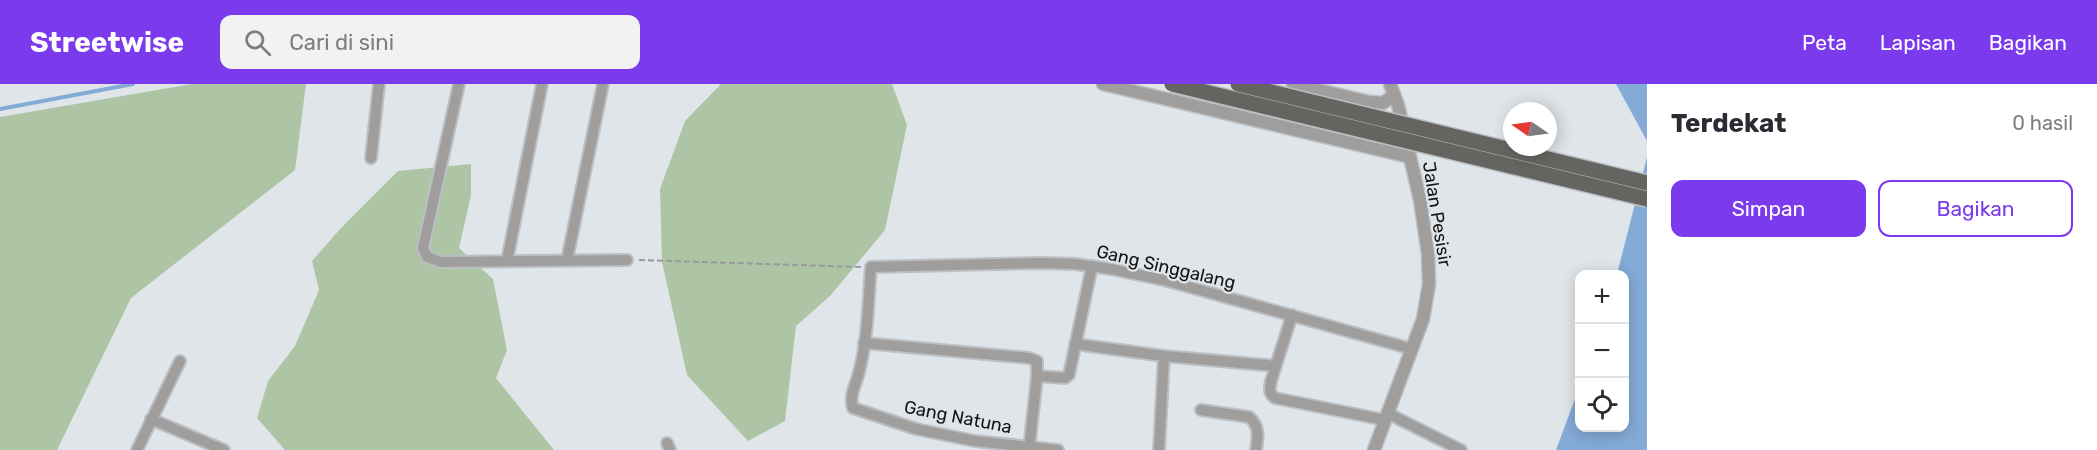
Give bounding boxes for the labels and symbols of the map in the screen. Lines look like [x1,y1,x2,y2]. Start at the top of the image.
north arrow [1503,102,1557,156]
street label: Jalan Pesisir [1418,160,1456,268]
street label: Gang Singgalang [1094,240,1238,294]
street label: Gang Natuna [902,396,1014,438]

